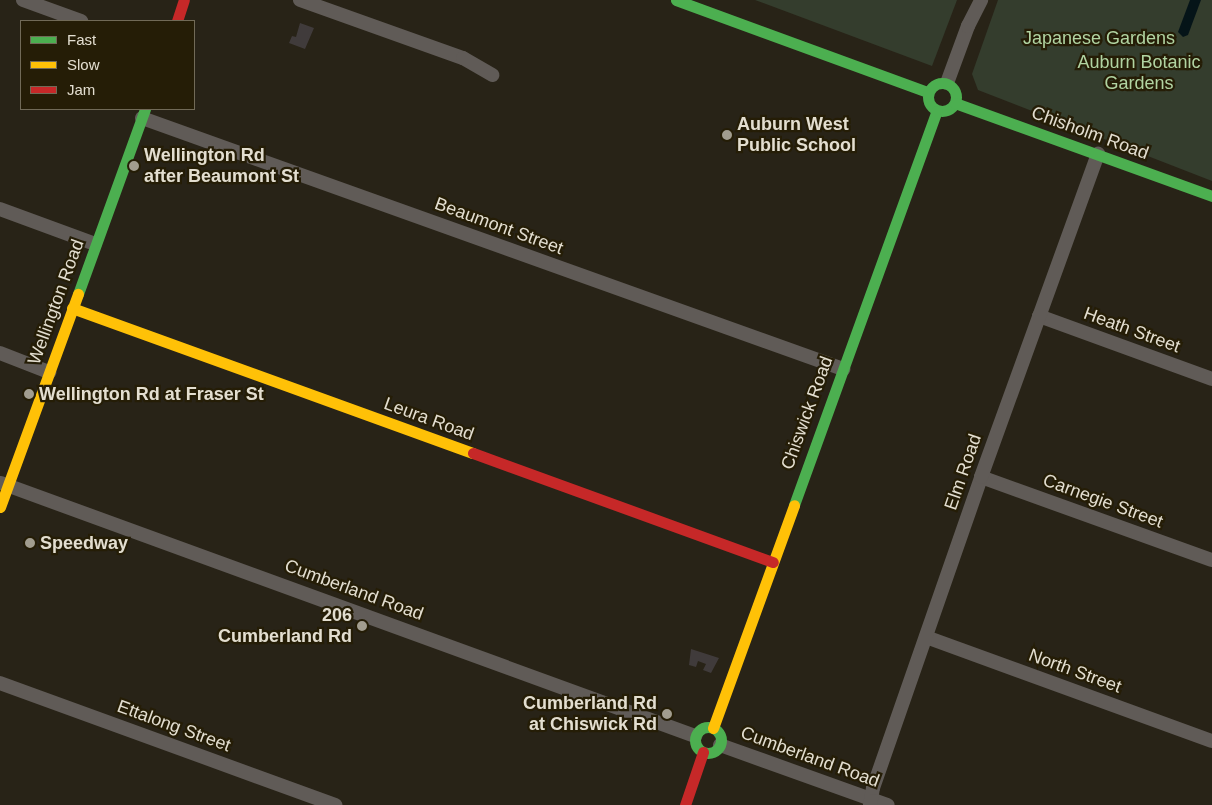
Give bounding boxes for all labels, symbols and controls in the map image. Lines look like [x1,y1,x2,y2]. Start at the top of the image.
legend [20,20,195,110]
park label: Japanese Gardens [1023,27,1175,49]
text: Fast [67,31,96,48]
park label: Auburn Botanic Gardens [1077,52,1201,94]
text: Slow [67,56,100,73]
text: Jam [67,81,95,98]
street label: Chisholm Road [1028,102,1152,164]
place label: Auburn West Public School [737,114,856,156]
marker: Auburn West Public School [721,129,733,141]
place label: Wellington Rd after Beaumont St [144,145,299,188]
marker: Wellington Rd after Beaumont St [128,160,140,172]
street label: Beaumont Street [432,193,566,259]
street label: Wellington Road [23,236,89,368]
street label: Heath Street [1081,303,1183,357]
street label: Chiswick Road [776,353,838,473]
place label: Wellington Rd at Fraser St [39,383,264,405]
marker: Wellington Rd at Fraser St [23,388,35,400]
street label: Leura Road [381,393,477,445]
street label: Elm Road [940,431,986,513]
street label: Carnegie Street [1040,469,1166,533]
place label: Speedway [40,532,128,554]
marker: Speedway [24,537,36,549]
street label: Cumberland Road [282,555,426,625]
place label: 206 Cumberland Rd [218,605,352,648]
marker: 206 Cumberland Rd [356,620,368,632]
street label: North Street [1026,644,1124,698]
place label: Cumberland Rd at Chiswick Rd [523,693,657,736]
street label: Ettalong Street [114,695,234,757]
marker: Cumberland Rd at Chiswick Rd [661,708,673,720]
street label: Cumberland Road [738,722,882,792]

